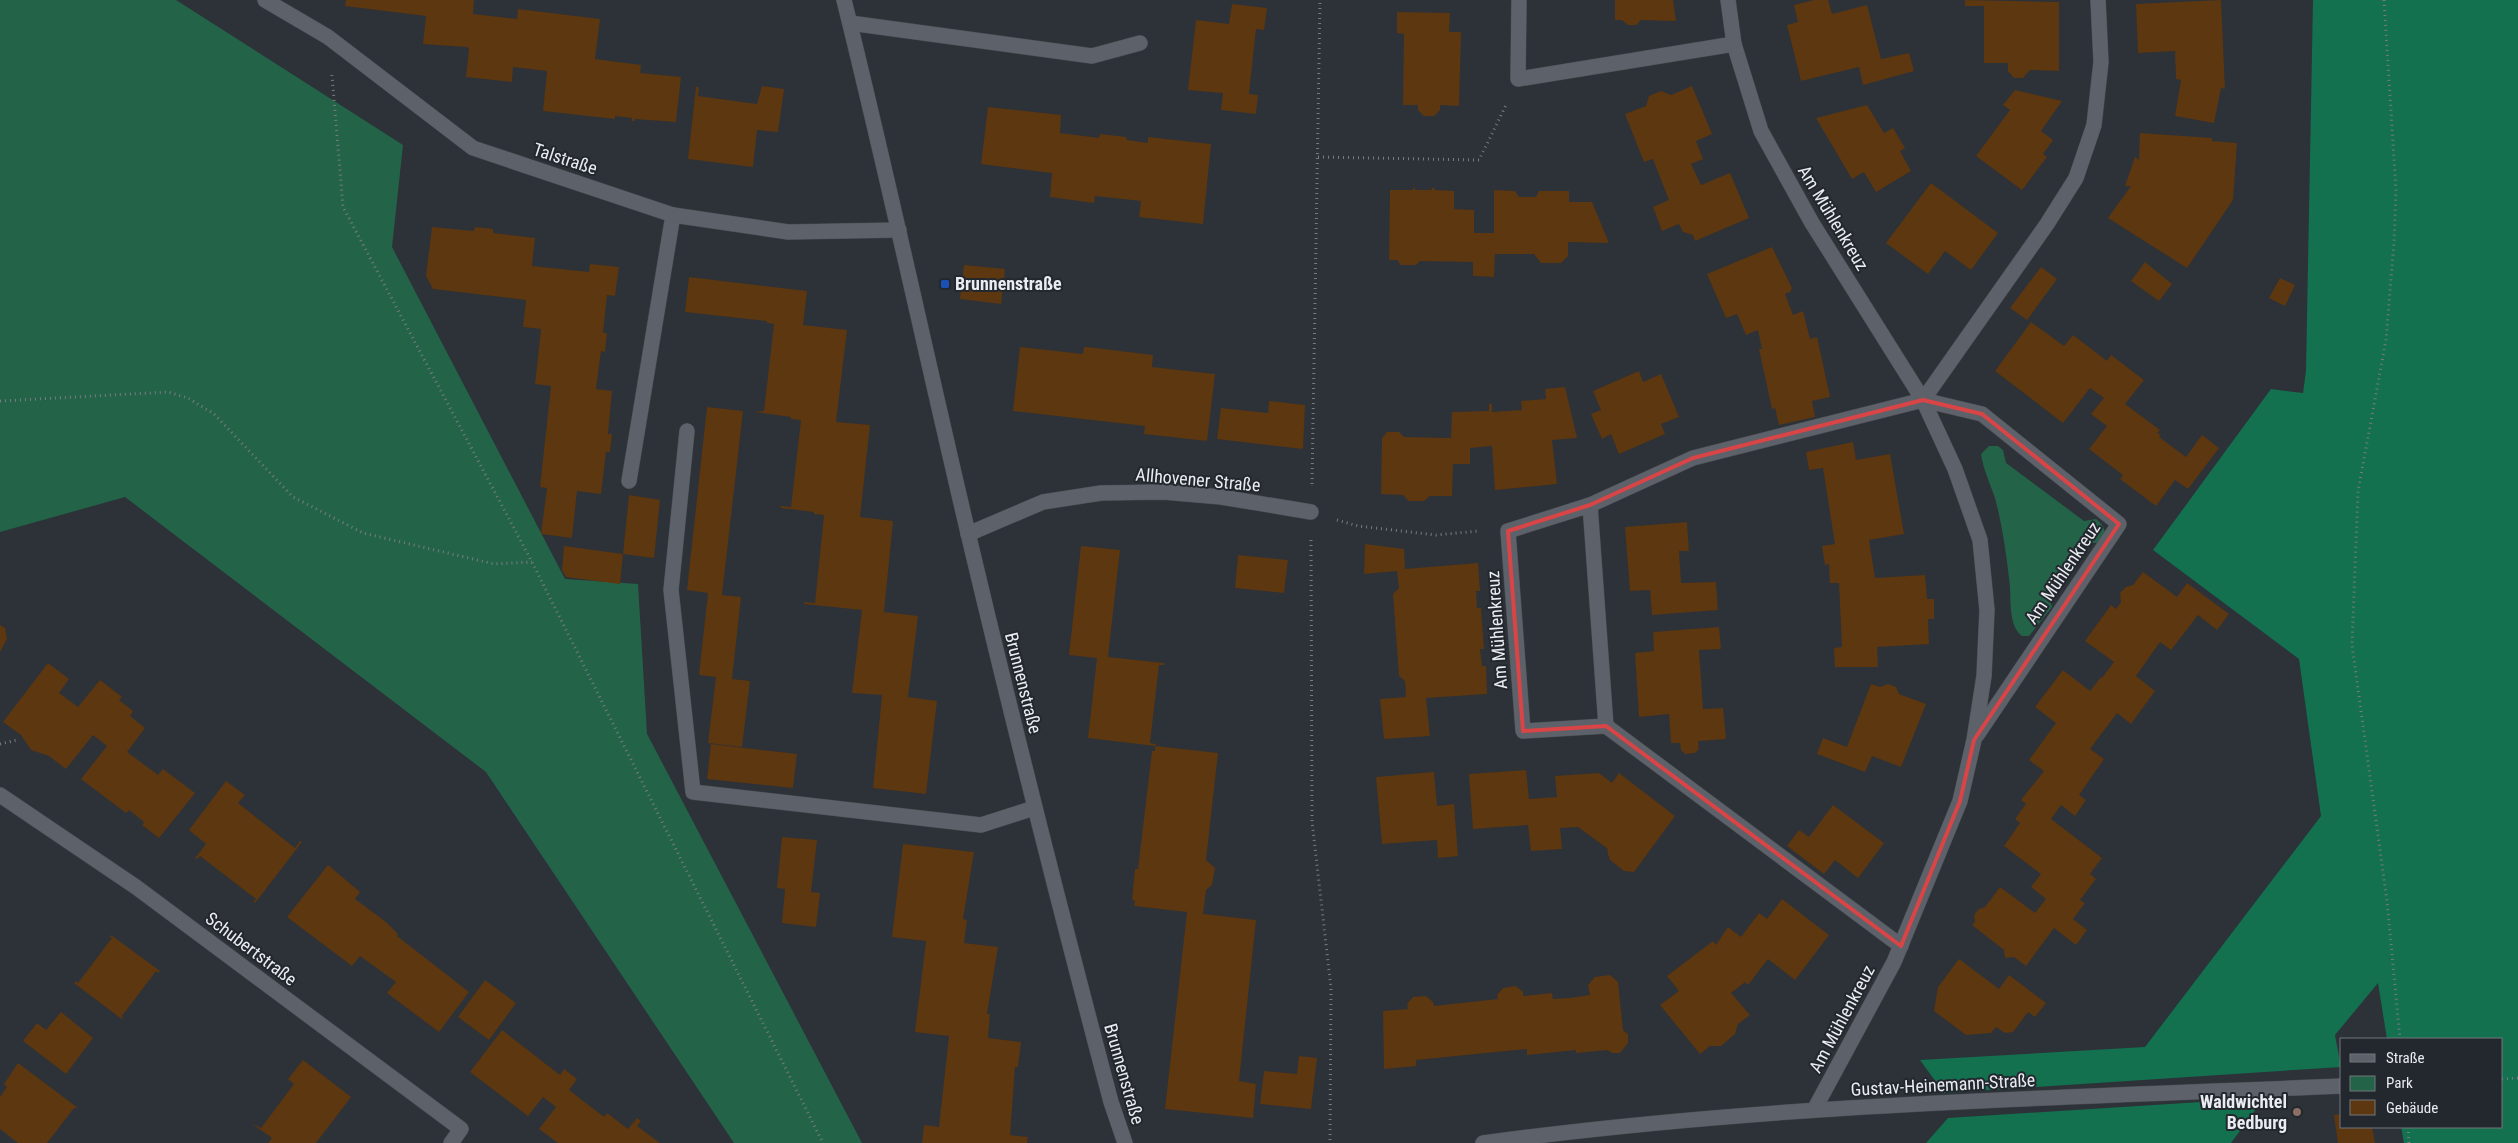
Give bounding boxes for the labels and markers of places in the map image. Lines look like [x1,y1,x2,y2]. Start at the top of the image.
place label: Brunnenstraße [955,273,1062,294]
marker: Brunnenstraße [939,278,951,290]
place label: Waldwichtel Bedburg [2200,1091,2287,1133]
marker: Waldwichtel Bedburg [2291,1106,2303,1118]

